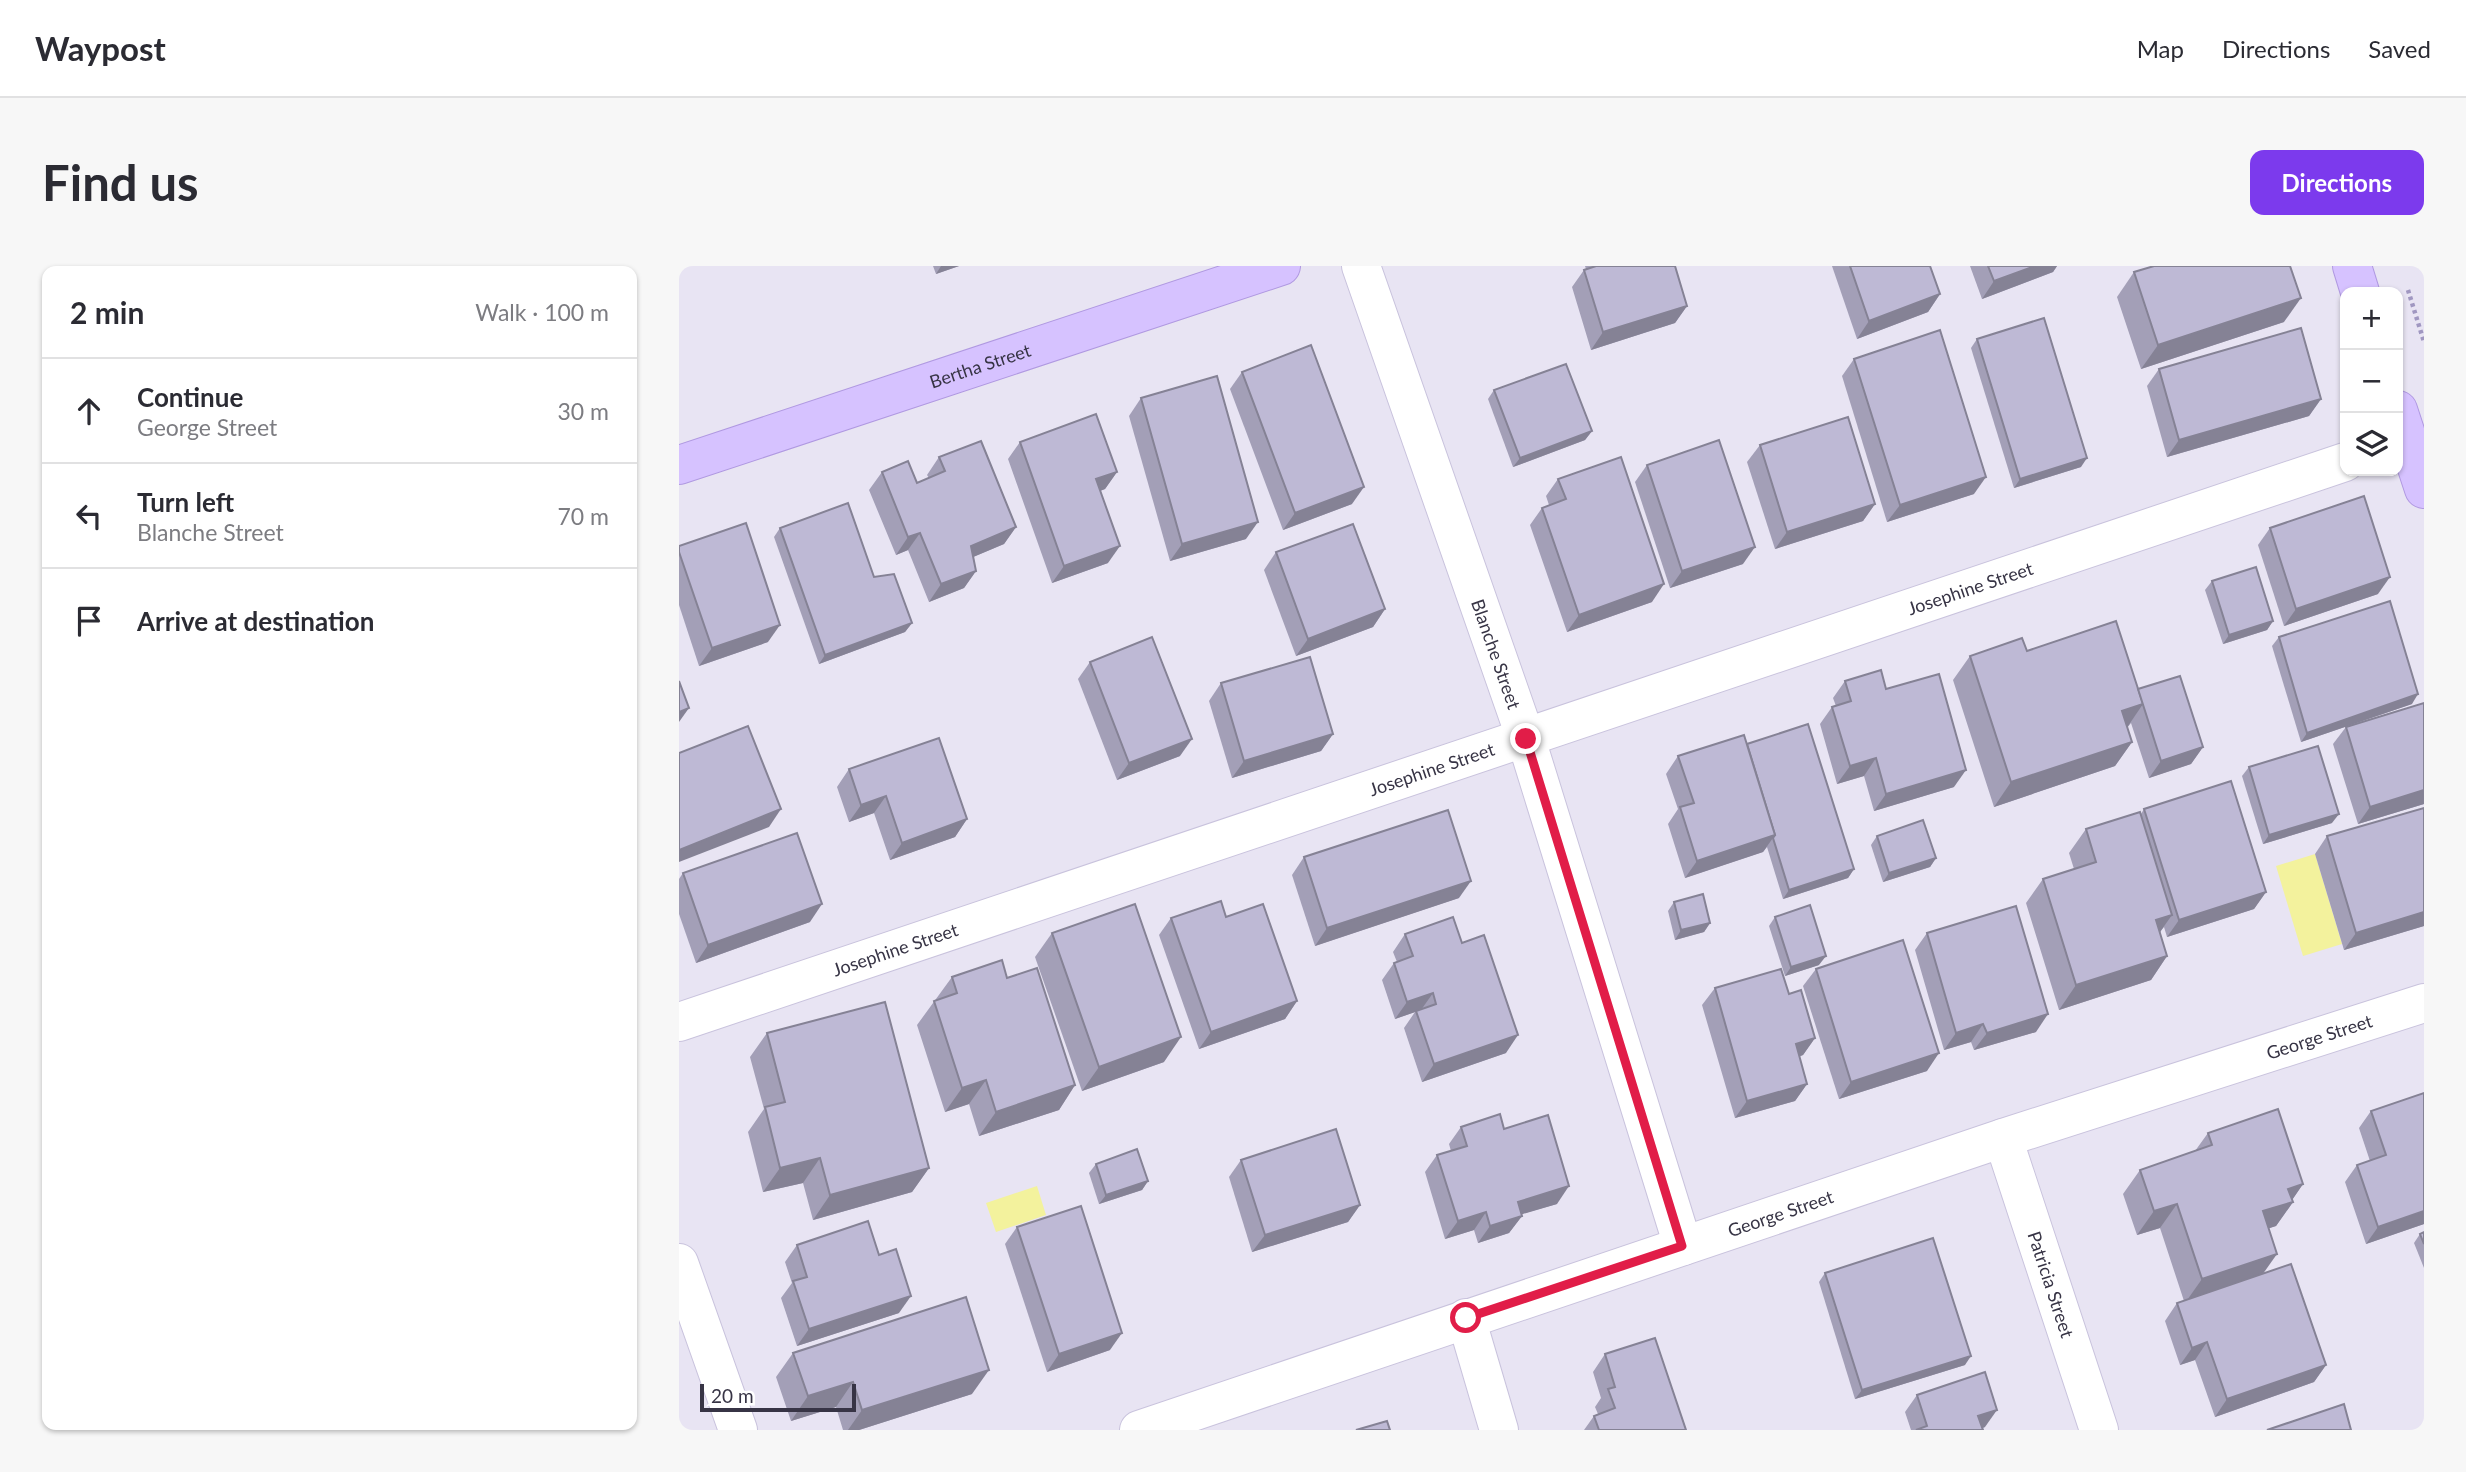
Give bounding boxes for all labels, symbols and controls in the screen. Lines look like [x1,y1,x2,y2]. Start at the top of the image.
text: Waypost [35,28,166,68]
text: Map [2137,34,2184,63]
text: Directions [2222,34,2330,63]
text: Saved [2368,34,2431,63]
button: Directions [2250,150,2424,215]
text: Find us [42,153,199,211]
map controls [2340,287,2403,476]
button: + [2340,287,2403,350]
text: 2 min [70,294,144,330]
text: Walk · 100 m [475,298,609,326]
street label: Bertha Street [927,338,1034,392]
button: − [2340,350,2403,413]
text: Continue [137,381,243,413]
icon: ahead [70,392,108,430]
text: 30 m [558,397,609,425]
text: George Street [137,413,277,441]
button: layers [2340,413,2403,476]
text: Turn left [137,486,234,518]
icon: left [70,497,108,535]
text: 70 m [558,502,609,530]
text: Blanche Street [137,518,284,546]
street label: Josephine Street [1904,557,2036,619]
street label: Blanche Street [1467,596,1526,712]
icon: arrive [70,602,108,640]
text: Arrive at destination [137,605,374,637]
route end [1510,723,1541,754]
street label: Josephine Street [1366,738,1498,800]
street label: Josephine Street [830,918,961,981]
street label: George Street [2263,1009,2375,1064]
street label: George Street [1725,1185,1836,1241]
street label: Patricia Street [2023,1228,2079,1341]
route start [1450,1302,1481,1333]
scale bar [700,1381,856,1413]
text: 20 m [711,1384,754,1407]

